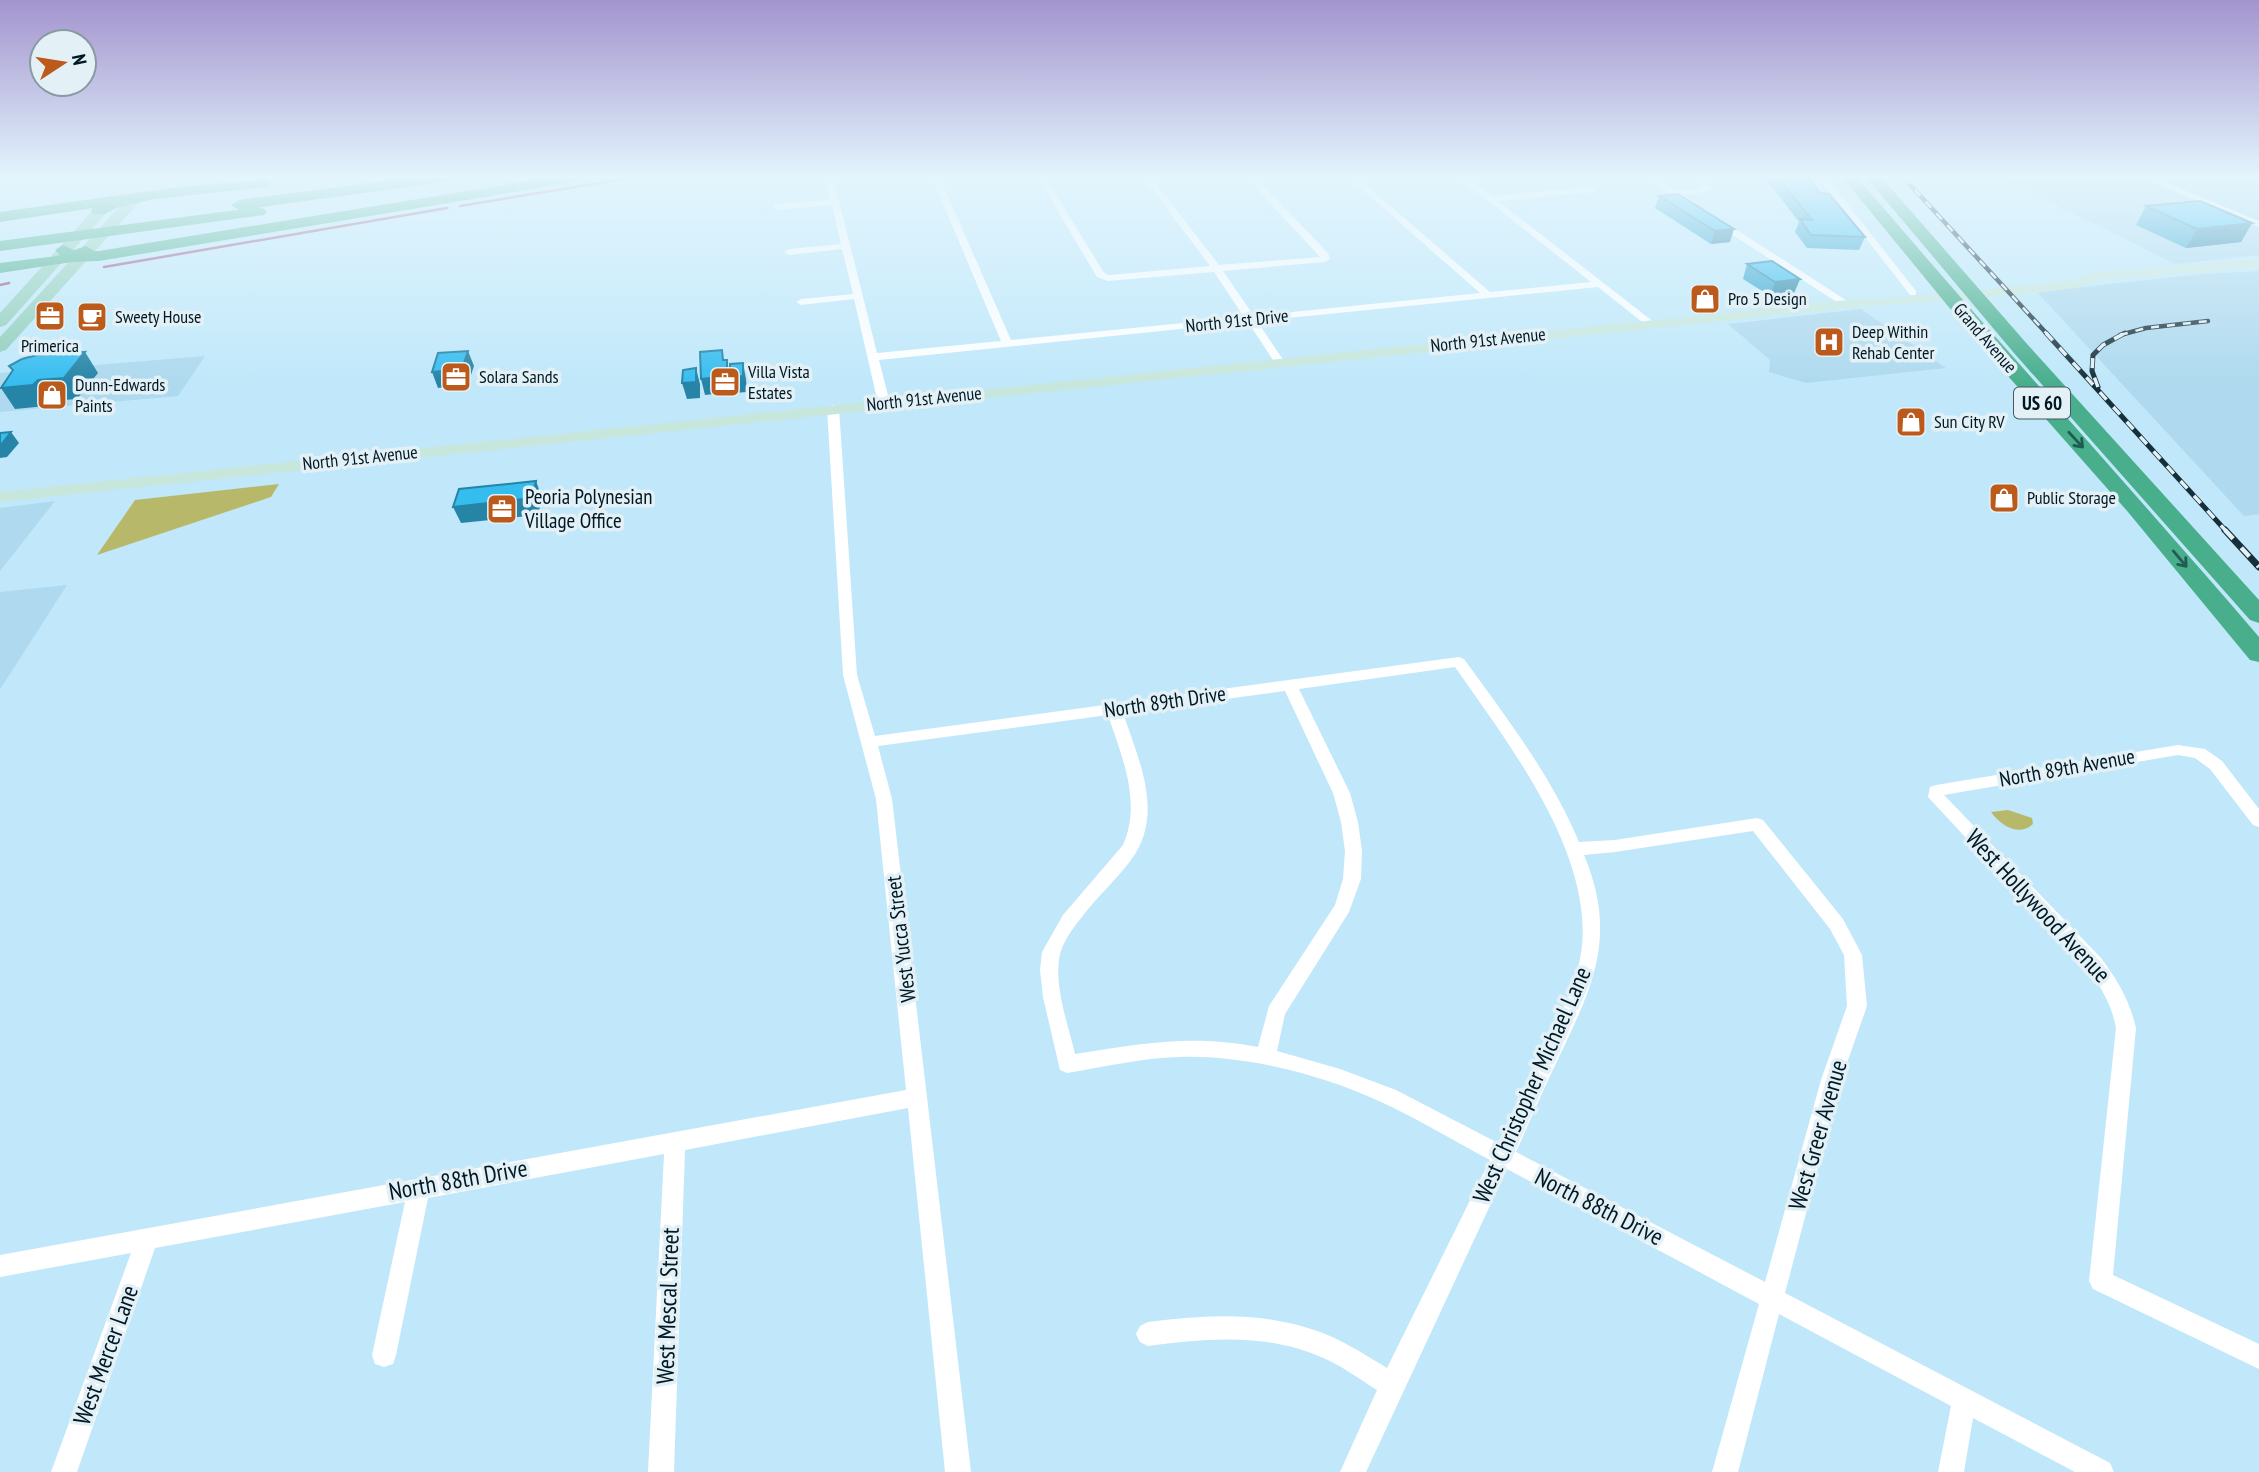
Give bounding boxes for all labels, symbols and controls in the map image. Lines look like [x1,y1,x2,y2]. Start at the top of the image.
north arrow [28,28,98,98]
text: N [67,52,92,67]
shop icon: Pro 5 Design [1688,282,1722,316]
place label: Pro 5 Design [1728,287,1807,310]
street label: Grand Avenue [1949,298,2022,377]
office icon: Primerica [33,299,67,333]
cafe icon: Sweety House [75,300,109,334]
street label: North 91st Drive [1184,304,1289,337]
place label: Sweety House [115,305,202,328]
place label: Deep Within Rehab Center [1852,320,1934,364]
street label: North 91st Avenue [1429,322,1547,357]
hospital icon: Deep Within Rehab Center [1812,325,1846,359]
place label: Primerica [21,334,79,357]
office icon: Solara Sands [439,360,473,394]
place label: Villa Vista Estates [747,360,810,404]
place label: Solara Sands [479,365,559,388]
office icon: Villa Vista Estates [708,365,742,399]
place label: Dunn-Edwards Paints [75,373,165,417]
shop icon: Dunn-Edwards Paints [35,378,69,412]
street label: North 91st Avenue [865,381,983,416]
road number: US 60 [2014,388,2070,418]
shop icon: Sun City RV [1894,405,1928,439]
place label: Sun City RV [1934,410,2005,433]
one-way arrow [2068,431,2084,449]
street label: North 91st Avenue [301,440,419,475]
shop icon: Public Storage [1987,481,2021,515]
place label: Peoria Polynesian Village Office [524,483,653,534]
place label: Public Storage [2027,486,2116,509]
office icon: Peoria Polynesian Village Office [485,492,519,526]
one-way arrow [2172,550,2188,568]
street label: North 89th Drive [1102,680,1228,723]
street label: North 89th Avenue [1997,742,2137,793]
street label: West Hollywood Avenue [1959,822,2118,989]
street label: West Yucca Street [879,874,922,1004]
street label: West Christopher Michael Lane [1465,962,1598,1208]
street label: West Greer Avenue [1781,1056,1854,1213]
street label: North 88th Drive [386,1152,530,1207]
street label: North 88th Drive [1530,1161,1669,1252]
street label: West Mescal Street [649,1227,686,1385]
street label: West Mercer Lane [66,1281,145,1429]

